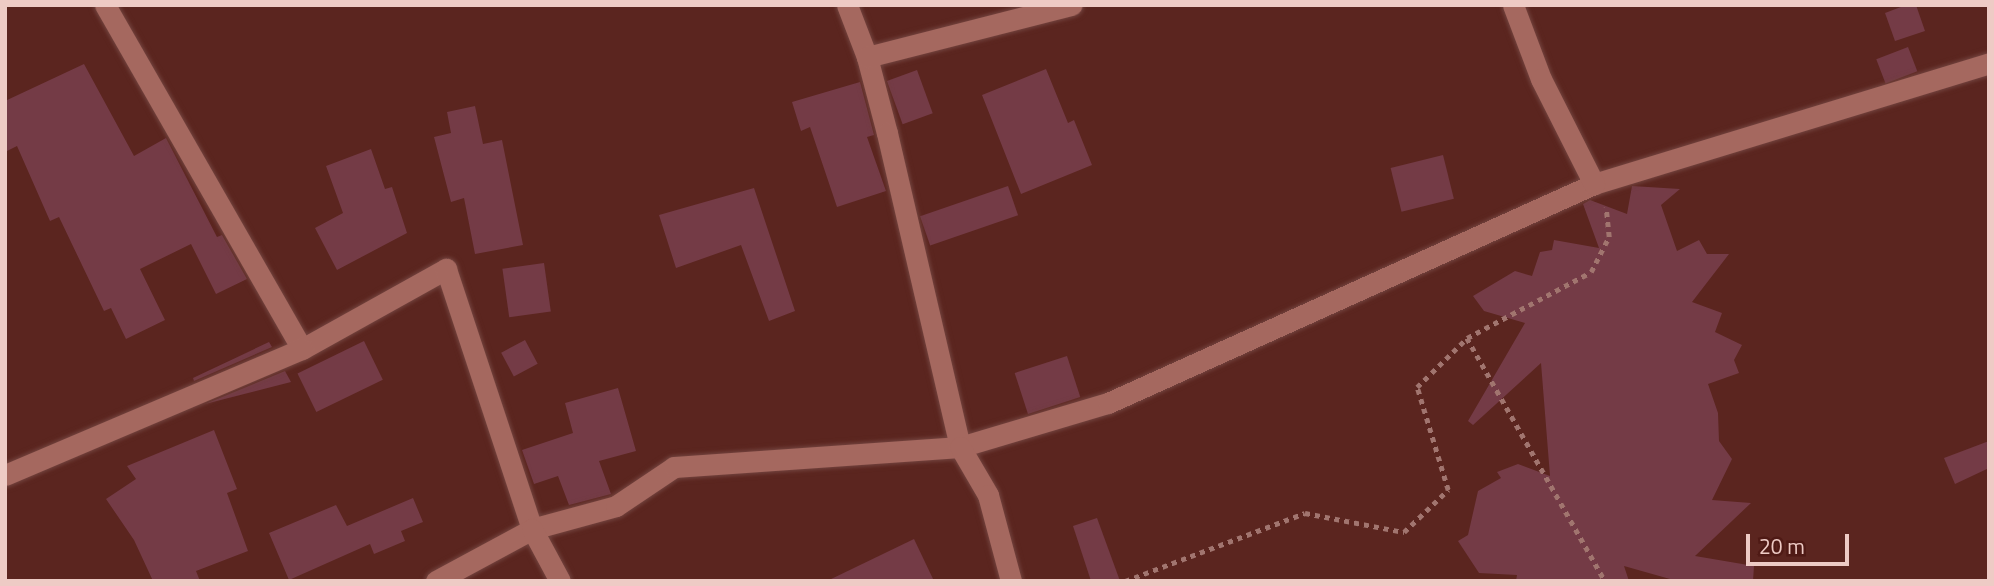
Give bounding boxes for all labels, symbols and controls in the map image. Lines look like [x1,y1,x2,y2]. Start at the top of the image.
scale bar [1749,520,1852,564]
text: 20 m [1759,530,1805,562]

